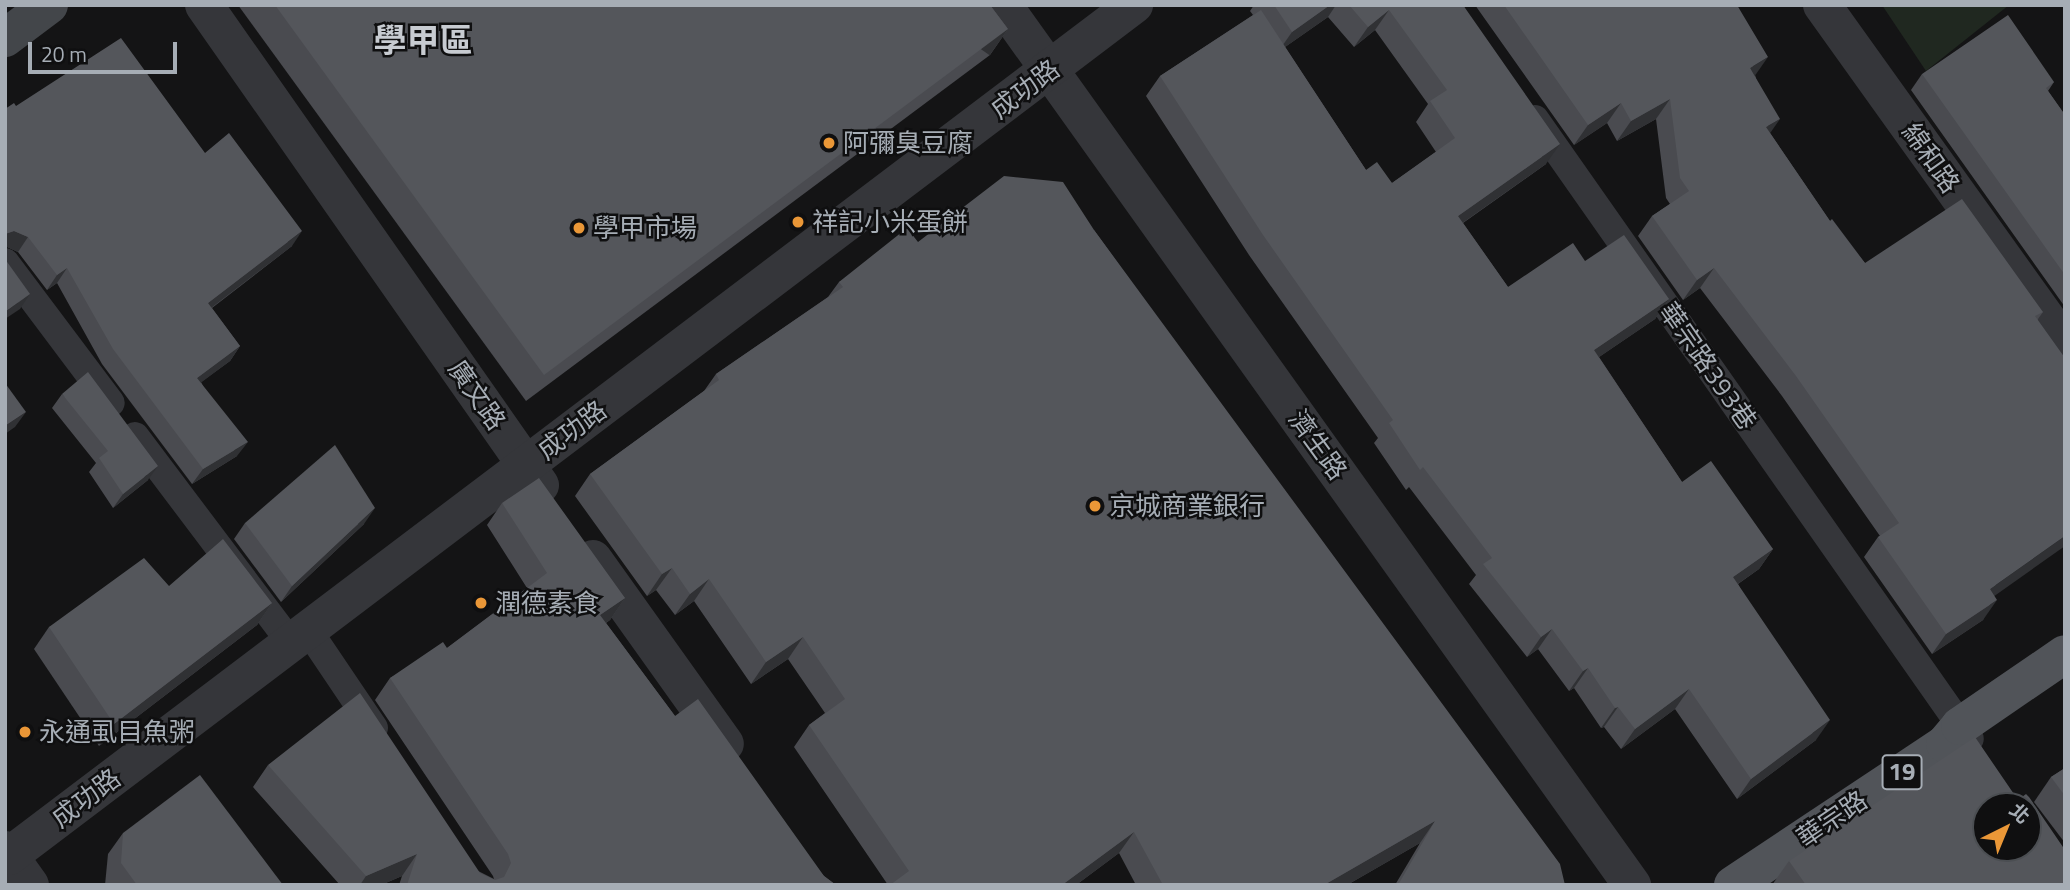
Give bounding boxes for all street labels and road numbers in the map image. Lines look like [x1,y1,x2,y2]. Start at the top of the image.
street label: 成功路 [984,53,1066,125]
street label: 綿和路 [1896,117,1966,199]
street label: 華宗路393巷 [1653,297,1763,435]
street label: 廣文路 [442,354,512,436]
street label: 成功路 [531,394,613,466]
street label: 濟生路 [1282,404,1354,486]
road number: 19 [1881,752,1923,792]
street label: 成功路 [45,762,127,834]
street label: 華宗路 [1791,784,1873,854]

